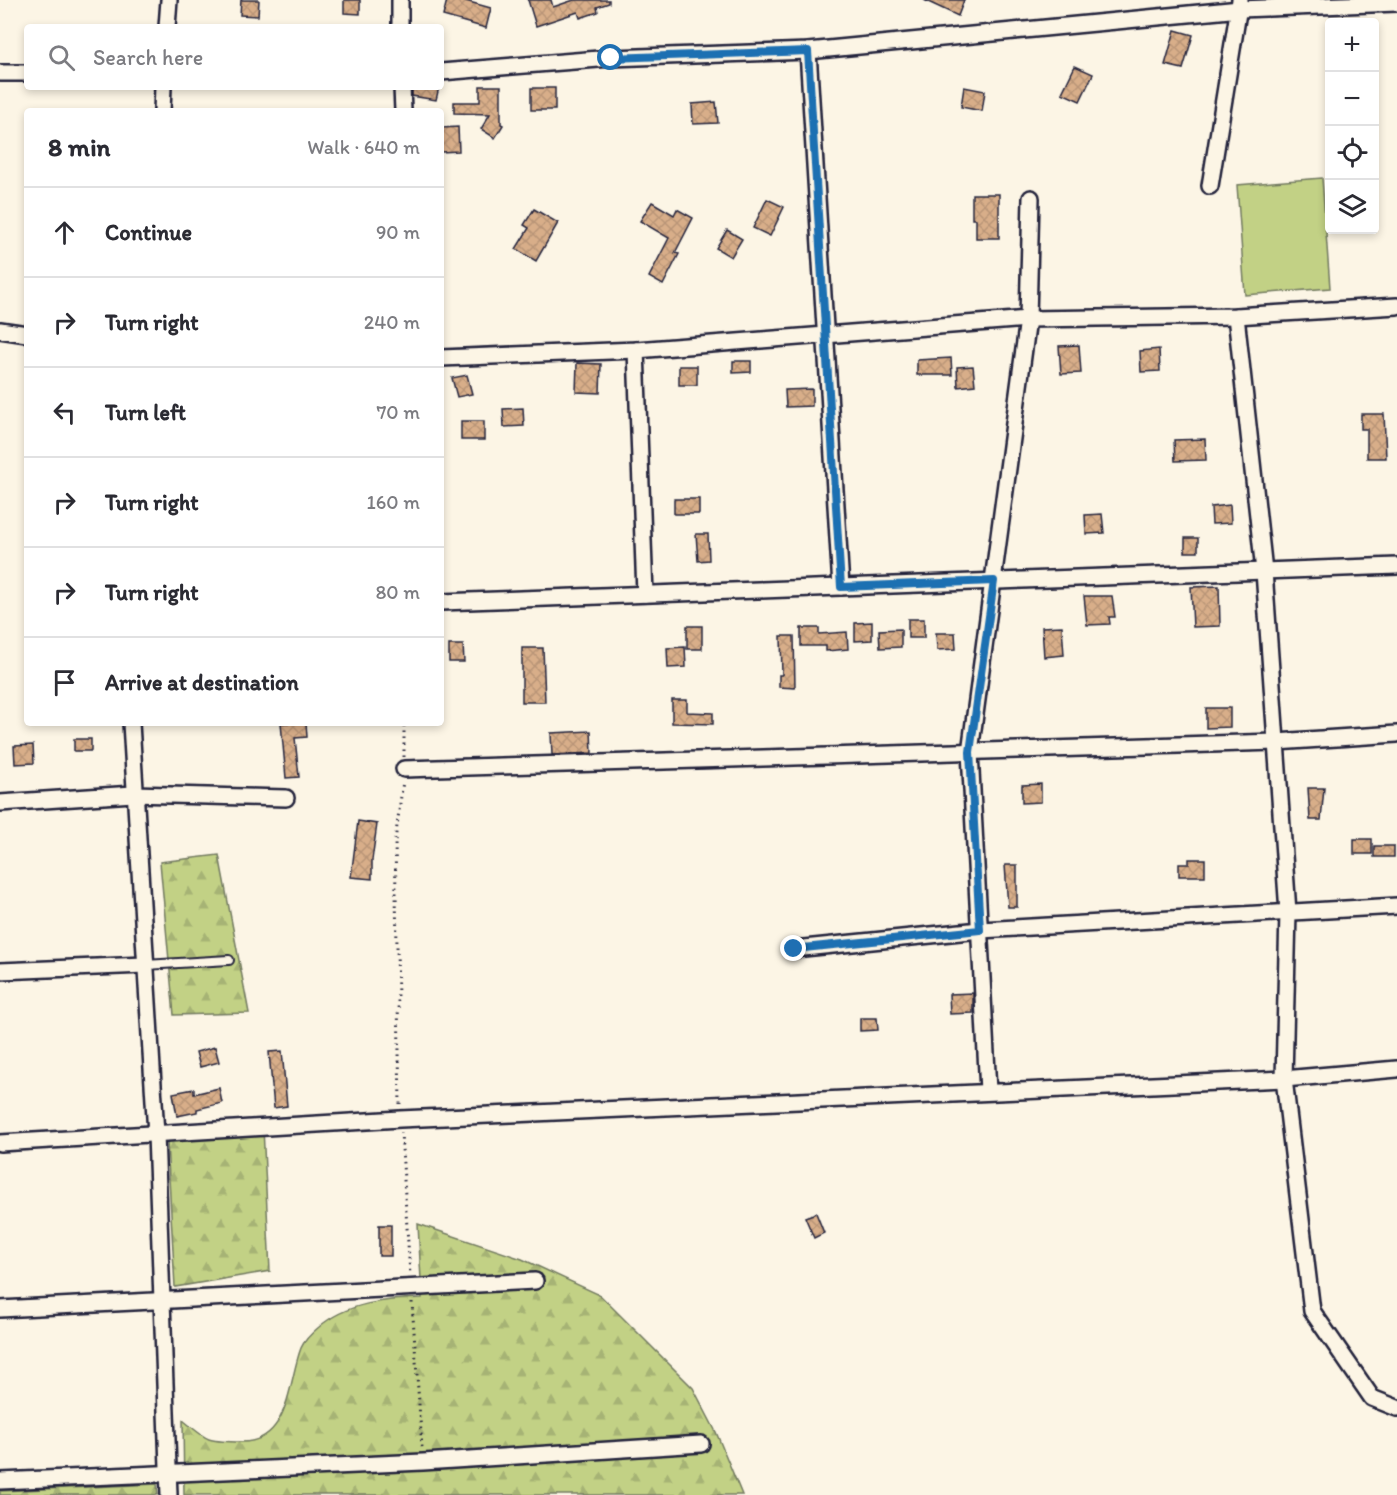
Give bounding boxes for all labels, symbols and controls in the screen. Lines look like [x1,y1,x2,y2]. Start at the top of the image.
map controls [1325,18,1379,234]
button: + [1325,18,1379,72]
search box [24,24,444,90]
icon: search [45,41,78,74]
text: Search here [93,44,203,71]
route start [597,44,623,70]
button: − [1325,72,1379,126]
button: locate [1325,126,1379,180]
text: 8 min [48,131,110,163]
text: Walk · 640 m [307,135,420,159]
button: layers [1325,180,1379,234]
icon: ahead [48,216,81,249]
text: Continue [105,219,192,246]
text: 90 m [376,220,420,244]
icon: right [48,306,81,339]
text: Turn right [105,309,199,336]
text: 240 m [364,310,420,334]
icon: left [48,396,81,429]
text: Turn left [105,399,186,426]
text: 70 m [376,400,420,424]
icon: right [48,486,81,519]
text: Turn right [105,489,199,516]
text: 160 m [367,490,420,514]
icon: right [48,576,81,609]
text: Turn right [105,579,199,606]
text: 80 m [375,580,420,604]
icon: arrive [48,666,81,699]
text: Arrive at destination [105,669,299,696]
route end [780,935,806,961]

